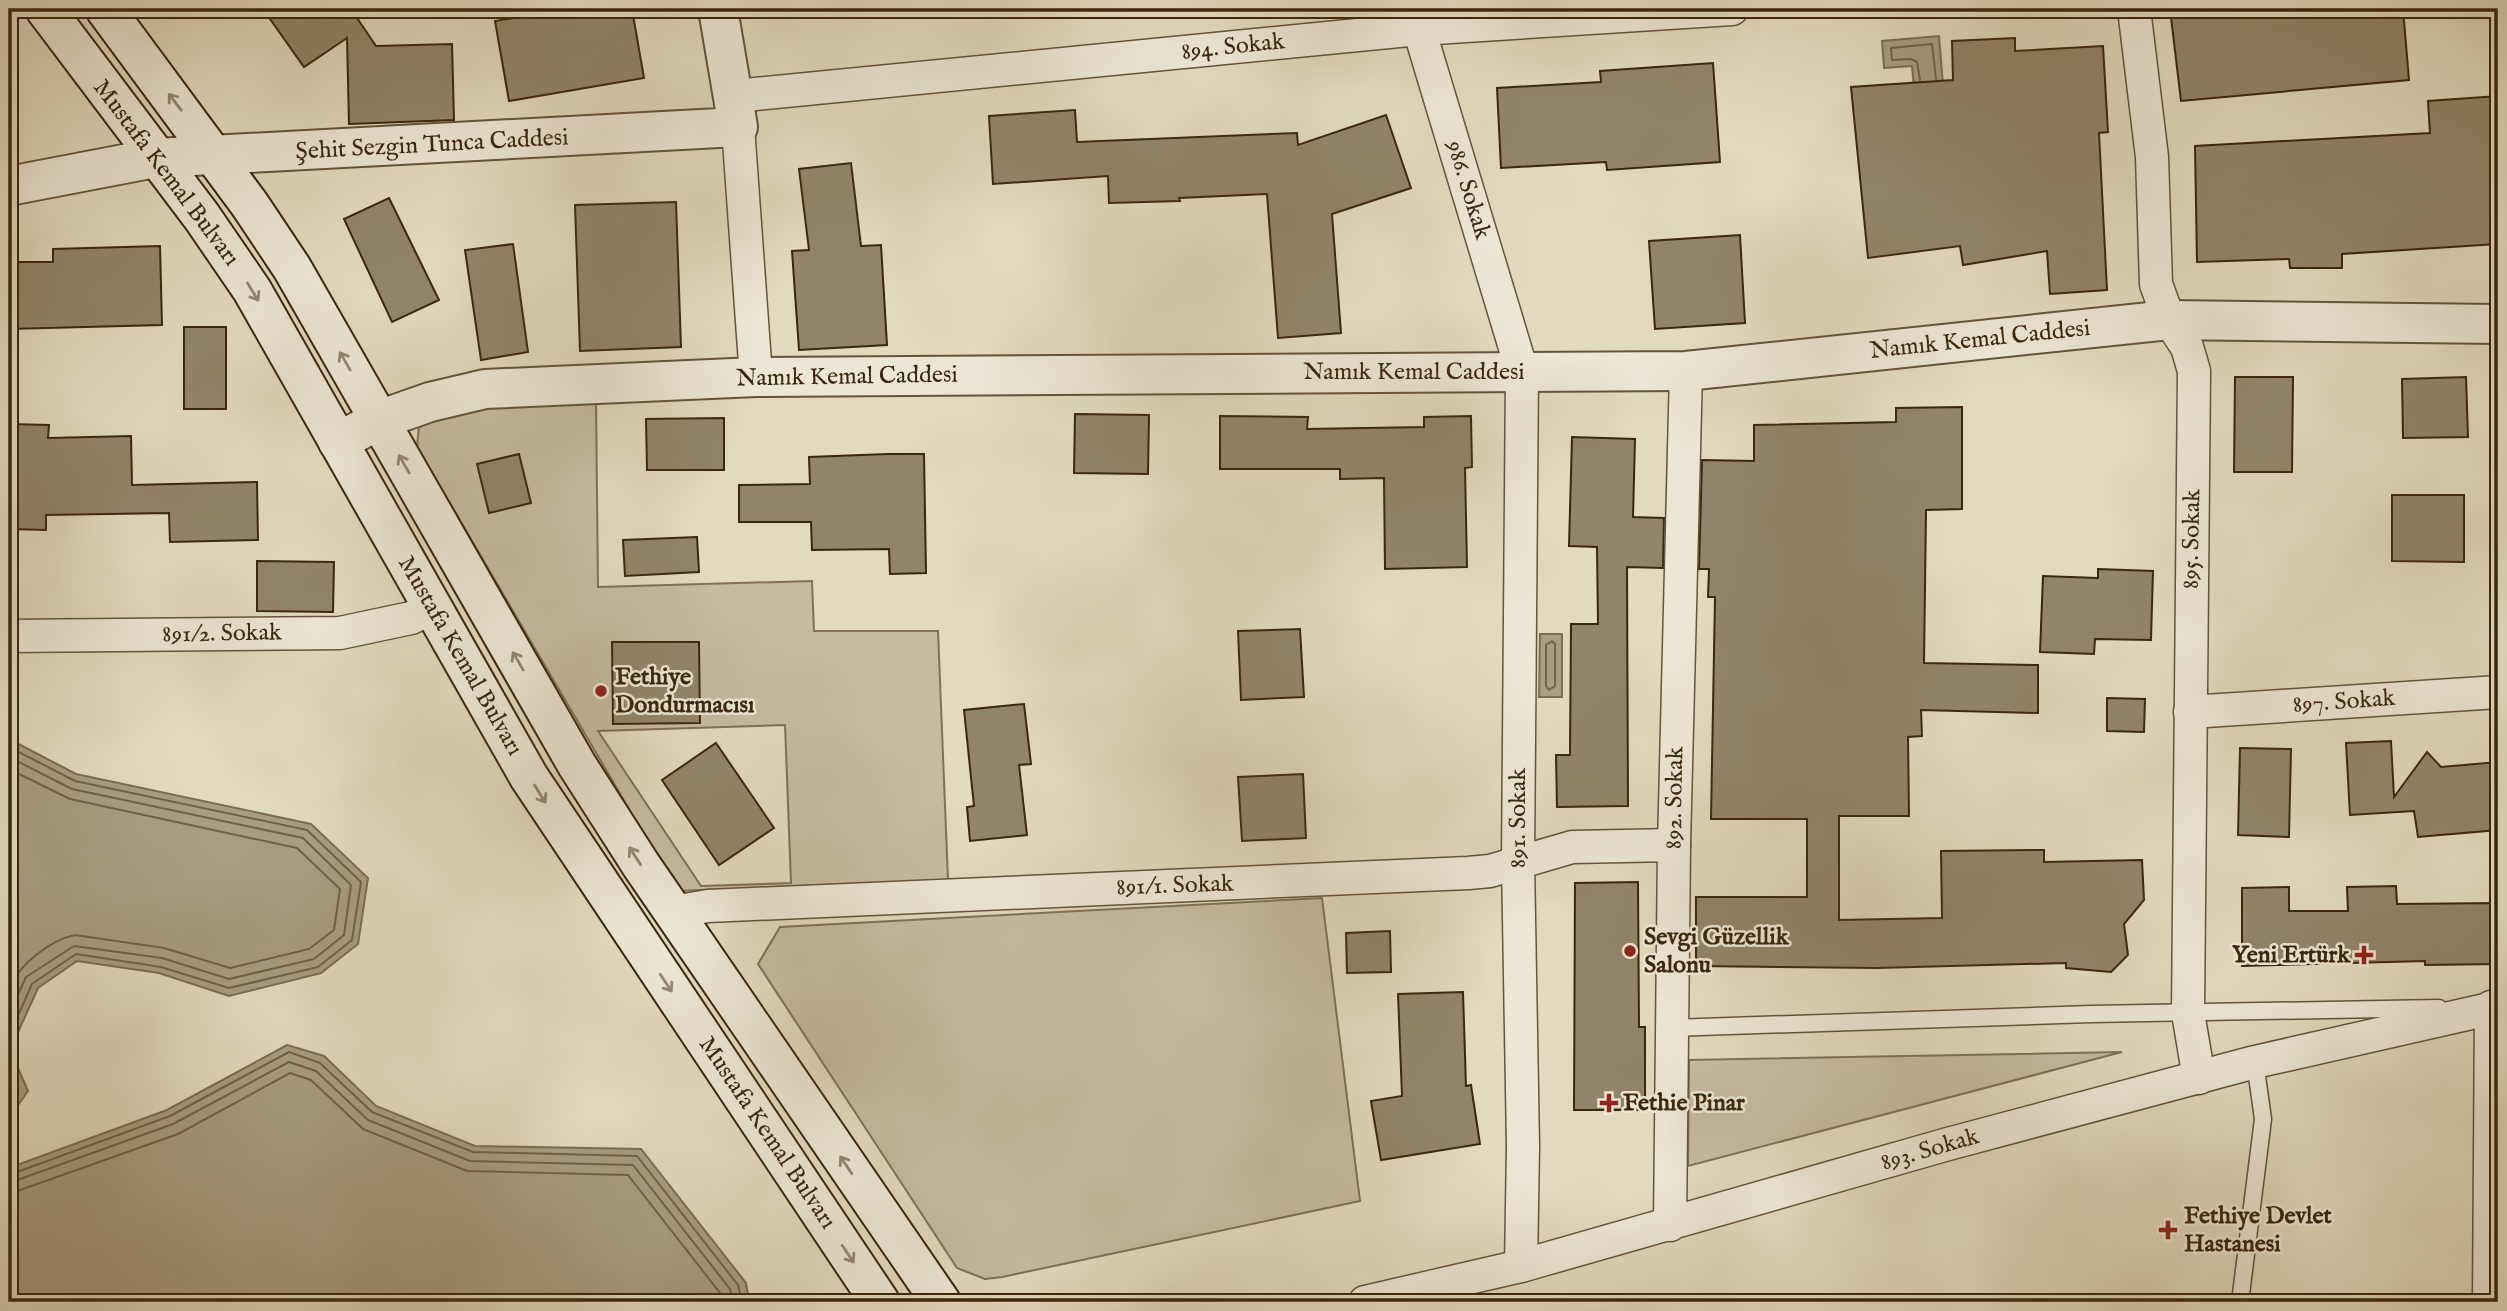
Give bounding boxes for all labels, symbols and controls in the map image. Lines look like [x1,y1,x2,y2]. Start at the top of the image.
street label: 894. Sokak [1180,26,1286,68]
street label: Mustafa Kemal Bulvarı [86,73,246,273]
one-way arrow [167,93,182,112]
street label: Şehit Sezgin Tunca Caddesi [295,122,569,168]
street label: 986. Sokak [1438,136,1498,243]
one-way arrow [245,282,260,301]
street label: Namık Kemal Caddesi [1868,313,2092,367]
one-way arrow [338,351,352,371]
street label: Namık Kemal Caddesi [1303,357,1525,388]
street label: Namık Kemal Caddesi [736,360,958,394]
one-way arrow [397,454,411,474]
street label: 895. Sokak [2176,489,2208,589]
street label: Mustafa Kemal Bulvarı [390,550,530,762]
street label: 891/2. Sokak [162,617,282,651]
one-way arrow [511,652,525,672]
place label: Fethiye Dondurmacısı [615,662,755,721]
marker: Fethiye Dondurmacısı [593,683,609,699]
street label: 897. Sokak [2292,683,2396,721]
street label: 892. Sokak [1659,746,1691,850]
street label: 891. Sokak [1503,768,1534,868]
one-way arrow [533,784,547,804]
one-way arrow [628,847,642,866]
street label: 891/1. Sokak [1116,868,1234,904]
place label: Sevgi Güzellik Salonu [1644,922,1790,981]
place label: Yeni Ertürk [2232,940,2351,971]
marker: Sevgi Güzellik Salonu [1622,943,1638,959]
marker: Yeni Ertürk [2356,947,2372,963]
one-way arrow [659,973,673,993]
street label: Mustafa Kemal Bulvarı [691,1031,843,1235]
place label: Fethie Pinar [1623,1088,1745,1119]
marker: Fethie Pinar [1601,1095,1617,1111]
street label: 893. Sokak [1877,1121,1983,1179]
one-way arrow [839,1156,854,1175]
place label: Fethiye Devlet Hastanesi [2184,1201,2332,1260]
marker: Fethiye Devlet Hastanesi [2158,1220,2178,1240]
one-way arrow [840,1244,855,1263]

